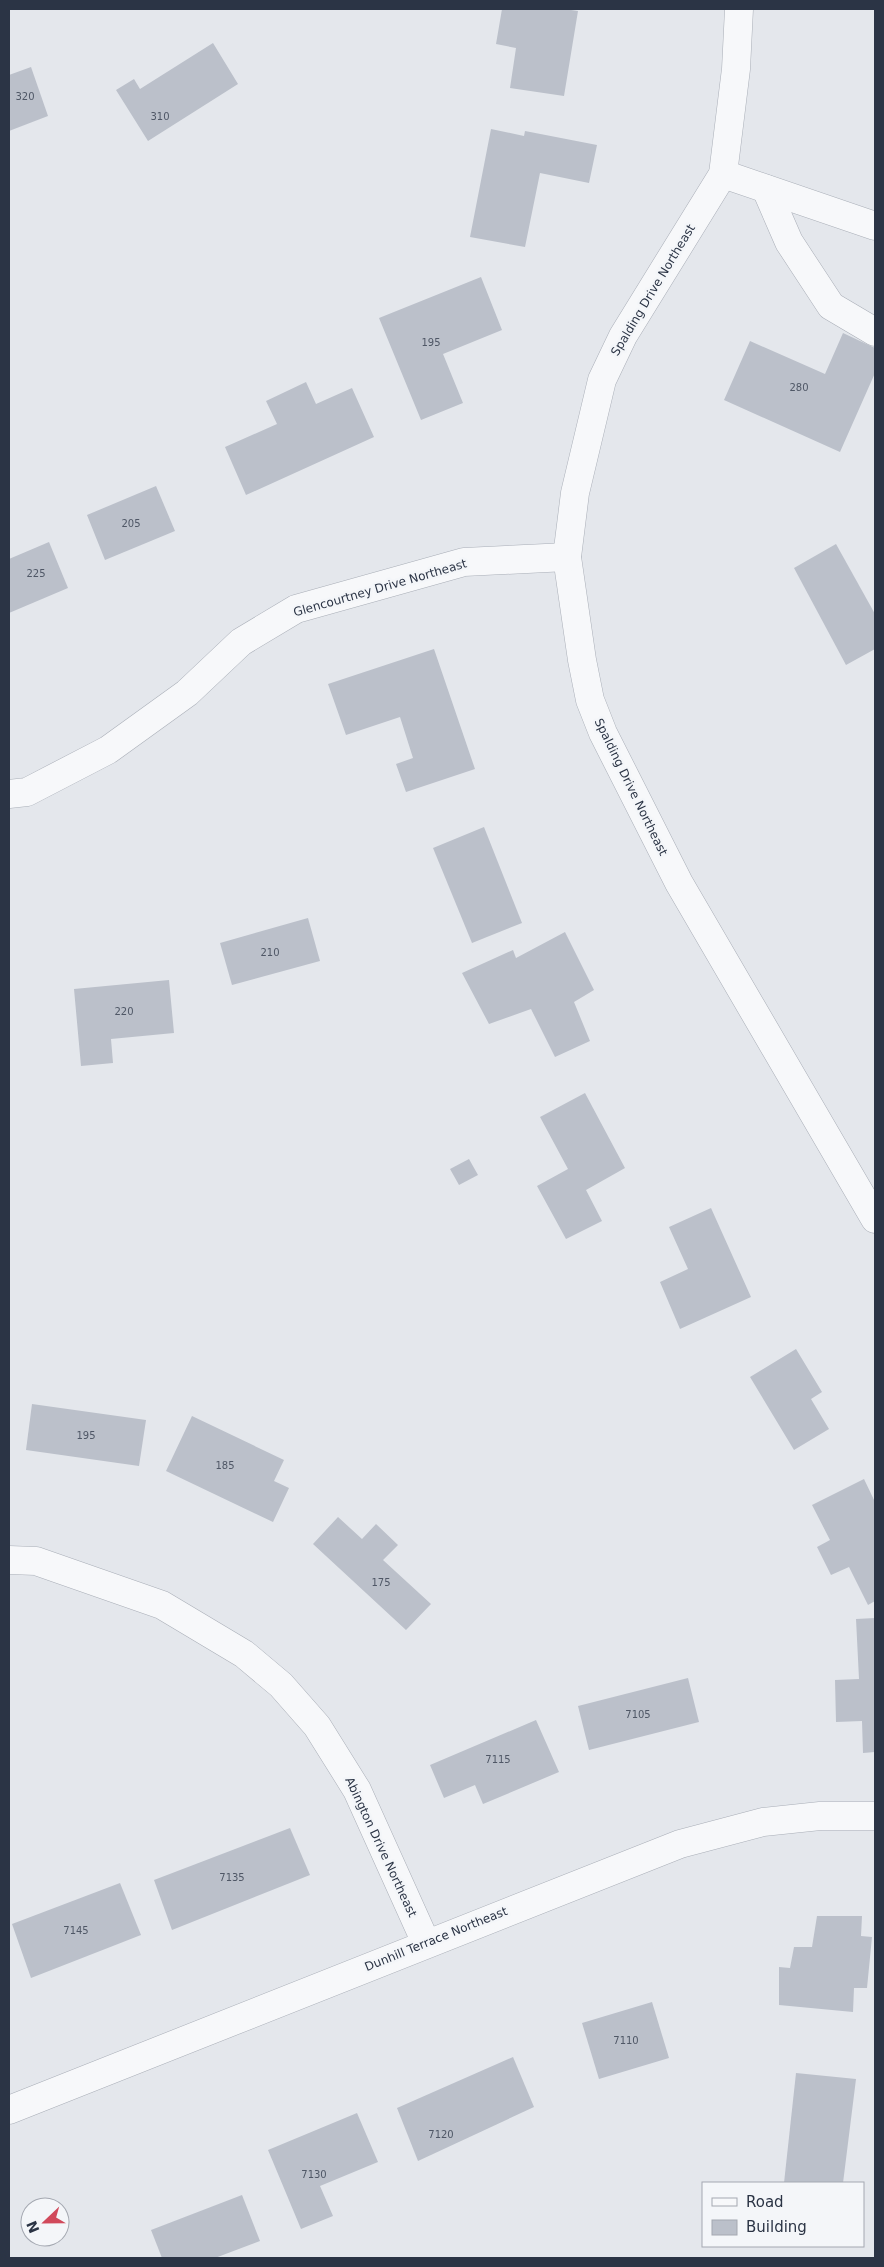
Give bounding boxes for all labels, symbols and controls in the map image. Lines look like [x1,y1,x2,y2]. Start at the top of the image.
house number: 320 [15,91,35,102]
house number: 310 [150,111,170,122]
street label: Spalding Drive Northeast [608,221,698,358]
house number: 195 [421,337,441,348]
house number: 280 [789,382,809,393]
house number: 205 [121,518,141,529]
street label: Glencourtney Drive Northeast [292,556,469,620]
house number: 225 [26,568,46,579]
street label: Spalding Drive Northeast [592,716,671,858]
house number: 210 [260,947,280,958]
house number: 220 [114,1006,134,1017]
house number: 195 [76,1430,96,1441]
house number: 185 [215,1460,235,1471]
house number: 175 [371,1577,391,1588]
house number: 7105 [625,1709,651,1720]
house number: 7115 [485,1754,511,1765]
street label: Abington Drive Northeast [342,1775,420,1920]
house number: 7135 [219,1872,245,1883]
street label: Dunhill Terrace Northeast [363,1904,510,1974]
house number: 7145 [63,1925,89,1936]
house number: 7110 [613,2035,639,2046]
house number: 7120 [428,2129,454,2140]
house number: 7130 [301,2169,327,2180]
legend [702,2182,864,2247]
text: Road [746,2193,784,2211]
north arrow [20,2197,70,2247]
text: N [23,2218,43,2235]
text: Building [746,2218,807,2236]

